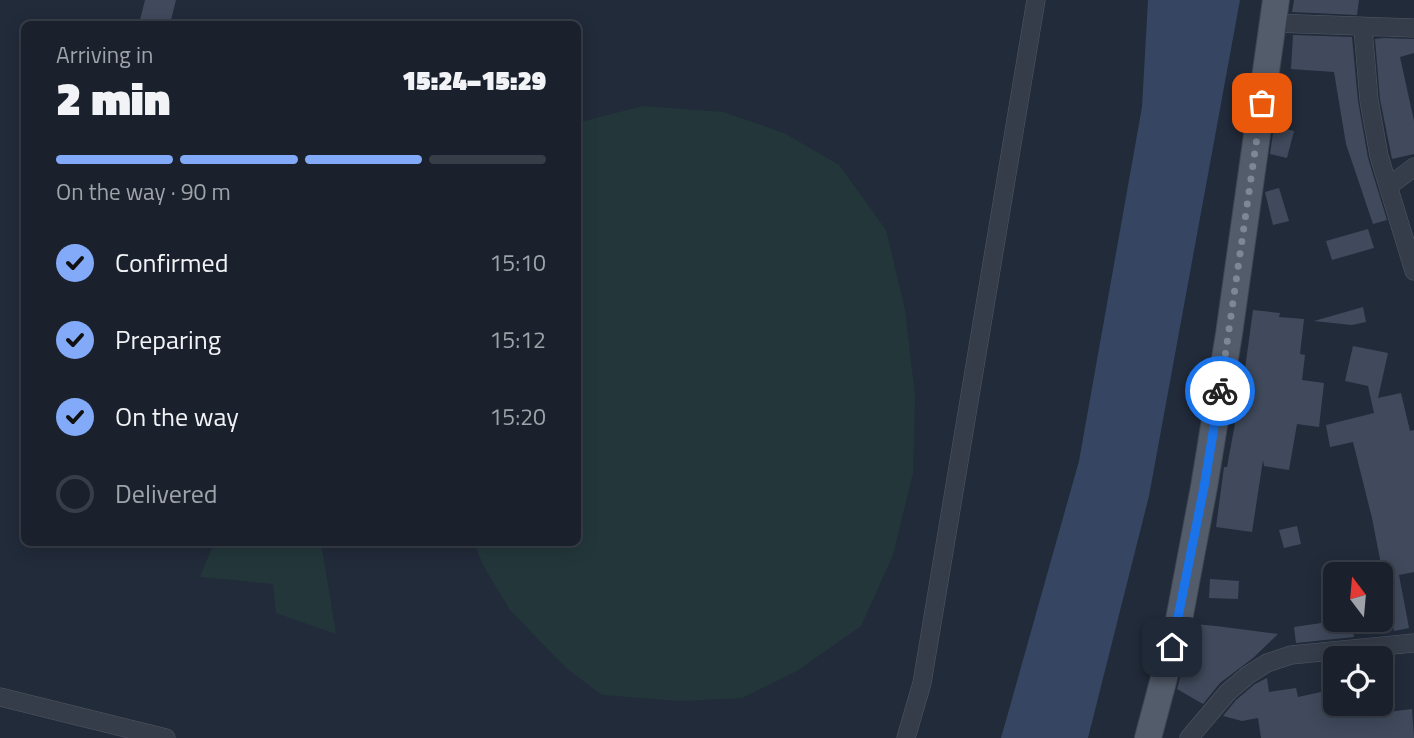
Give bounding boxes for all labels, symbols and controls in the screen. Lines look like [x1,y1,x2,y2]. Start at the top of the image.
text: Arriving in [56,37,153,72]
text: 15:24–15:29 [402,61,546,100]
text: 2 min [56,63,170,133]
pin [1232,73,1292,133]
icon: bag [1243,84,1281,122]
text: On the way · 90 m [56,174,231,209]
text: Confirmed [115,243,229,282]
icon: check [56,244,94,282]
text: 15:10 [489,245,546,280]
text: Preparing [115,320,221,359]
icon: check [56,321,94,359]
text: 15:12 [489,322,546,357]
courier [1185,356,1255,426]
icon: bike [1201,372,1239,410]
text: On the way [115,397,239,436]
icon: check [56,398,94,436]
text: 15:20 [489,399,546,434]
text: Delivered [115,474,218,513]
north arrow [1323,562,1393,632]
map controls [1323,562,1393,716]
pin [1142,617,1202,677]
icon: home [1153,628,1191,666]
button: locate [1323,646,1393,716]

